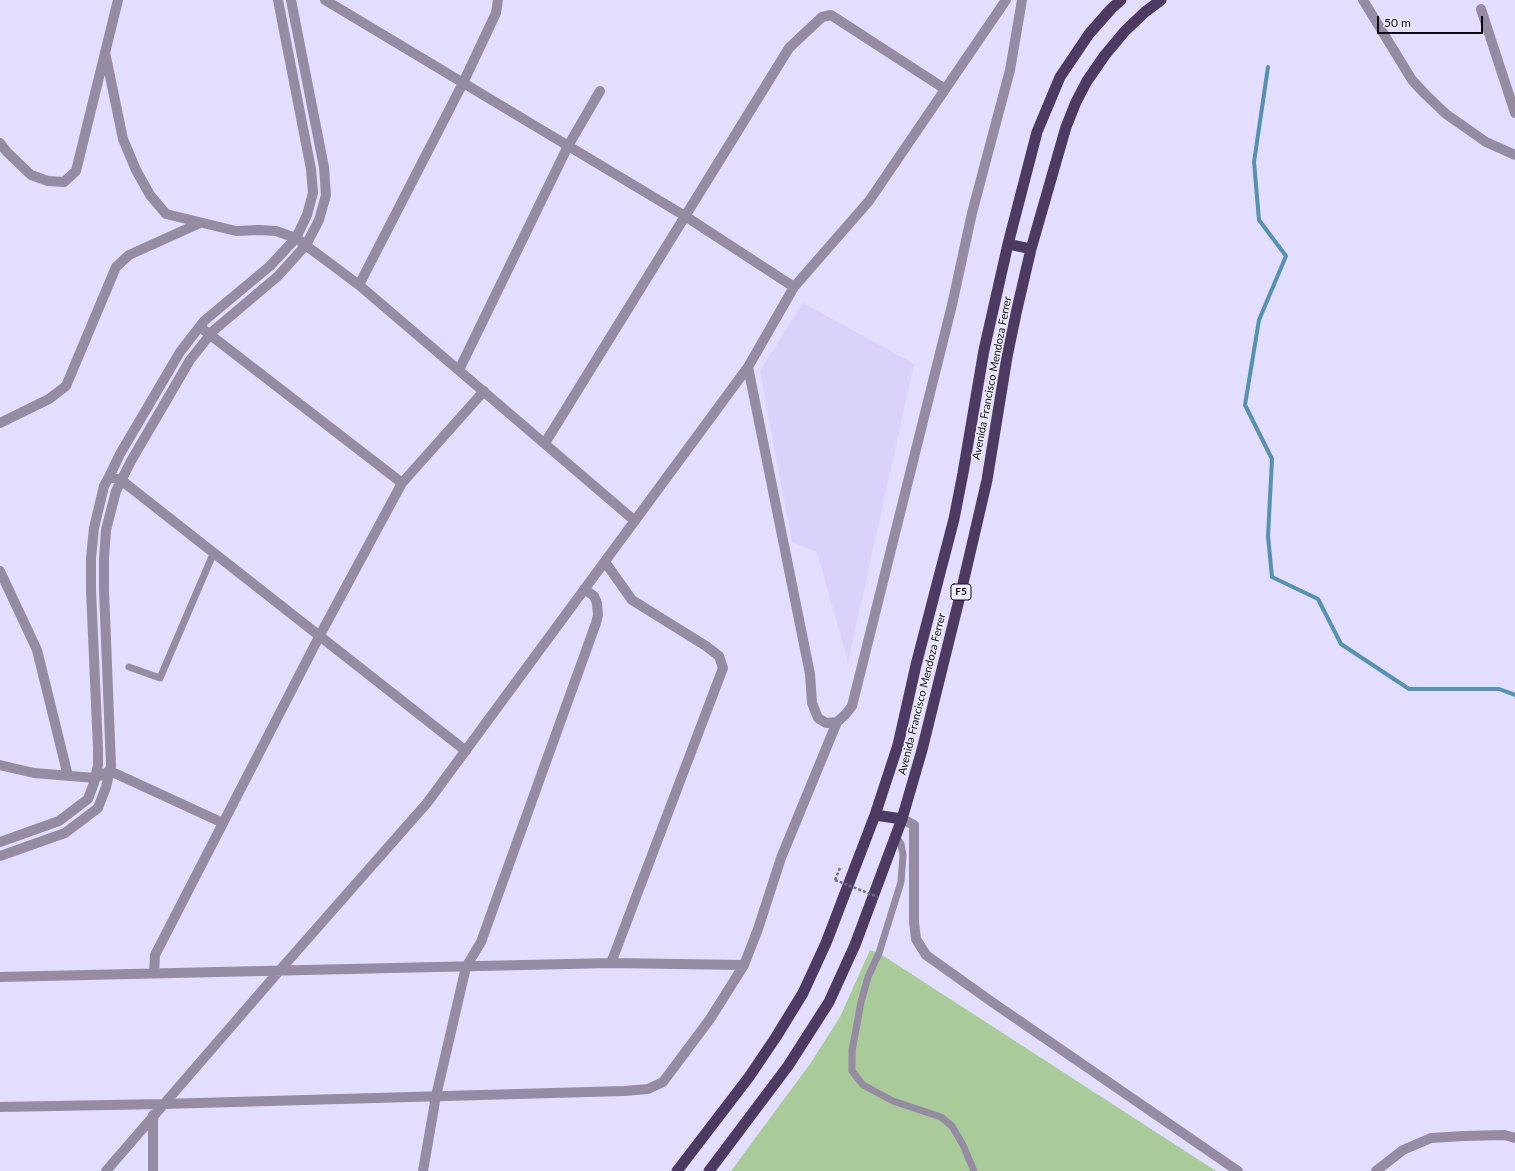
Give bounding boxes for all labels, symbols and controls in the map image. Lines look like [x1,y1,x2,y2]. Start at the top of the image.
scale bar [1379,8,1485,34]
text: 50 m [1384,15,1411,30]
street label: Avenida Francisco Mendoza Ferrer [970,295,1014,461]
road number: F5 [951,584,971,600]
street label: Avenida Francisco Mendoza Ferrer [895,612,949,776]

